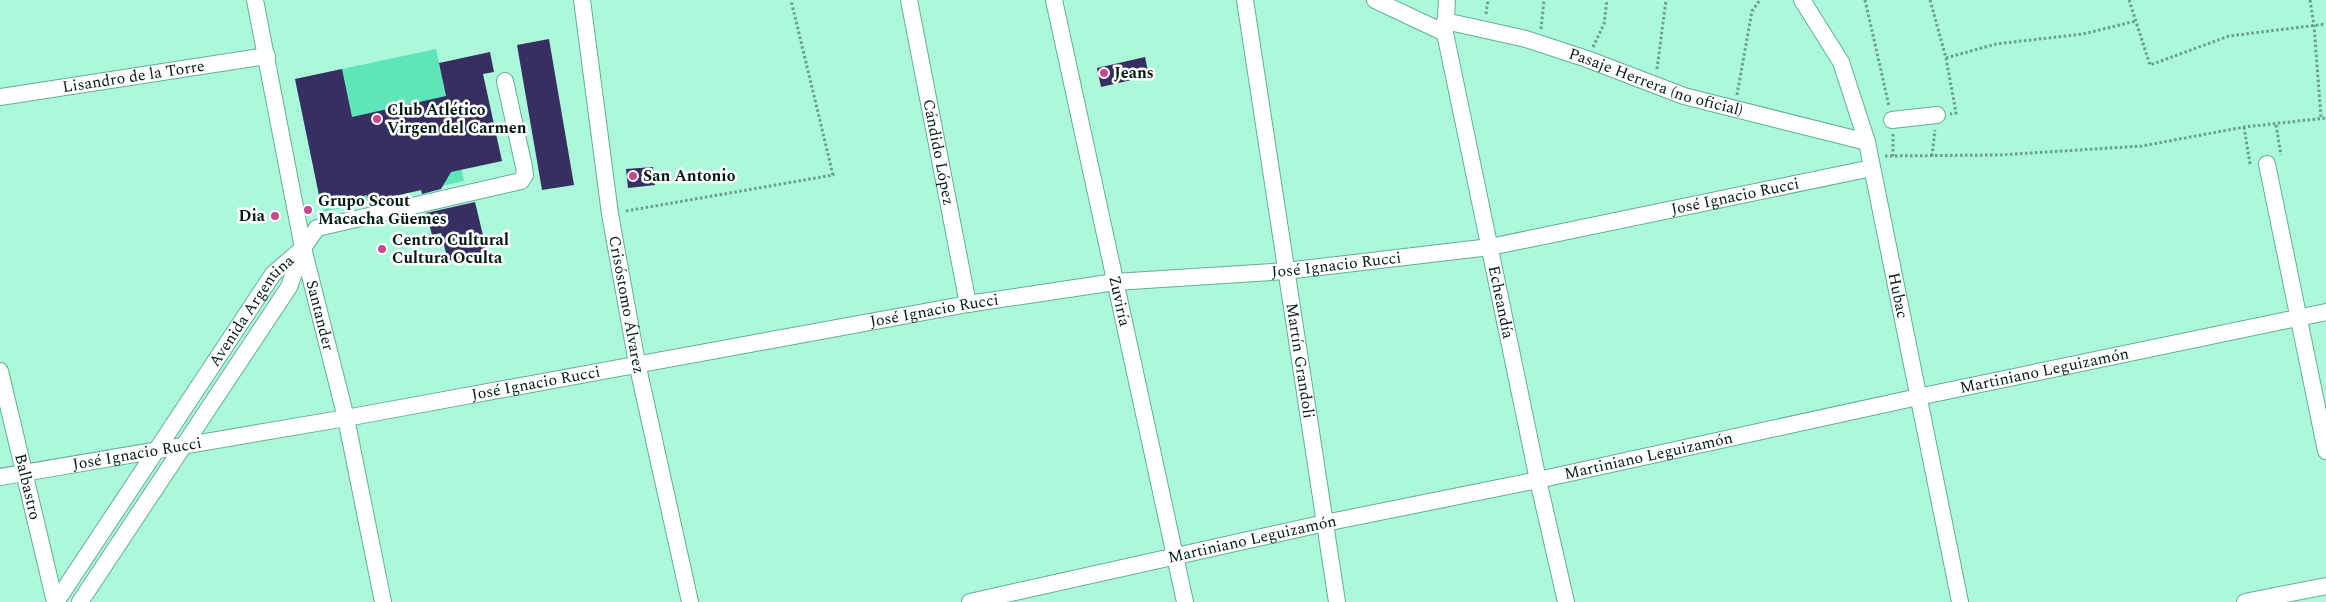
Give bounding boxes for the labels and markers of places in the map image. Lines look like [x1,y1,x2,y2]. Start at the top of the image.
place label: Jeans [1114,61,1154,85]
marker: Jeans [1098,67,1110,79]
place label: Club Atlético Virgen del Carmen [387,98,527,140]
marker: Club Atlético Virgen del Carmen [371,113,383,125]
place label: San Antonio [643,164,736,188]
marker: San Antonio [627,170,639,182]
place label: Grupo Scout Macacha Güemes [318,189,447,231]
place label: Dia [239,204,266,228]
marker: Grupo Scout Macacha Güemes [302,204,314,216]
marker: Dia [269,210,281,222]
place label: Centro Cultural Cultura Oculta [392,228,509,270]
marker: Centro Cultural Cultura Oculta [376,243,388,255]

